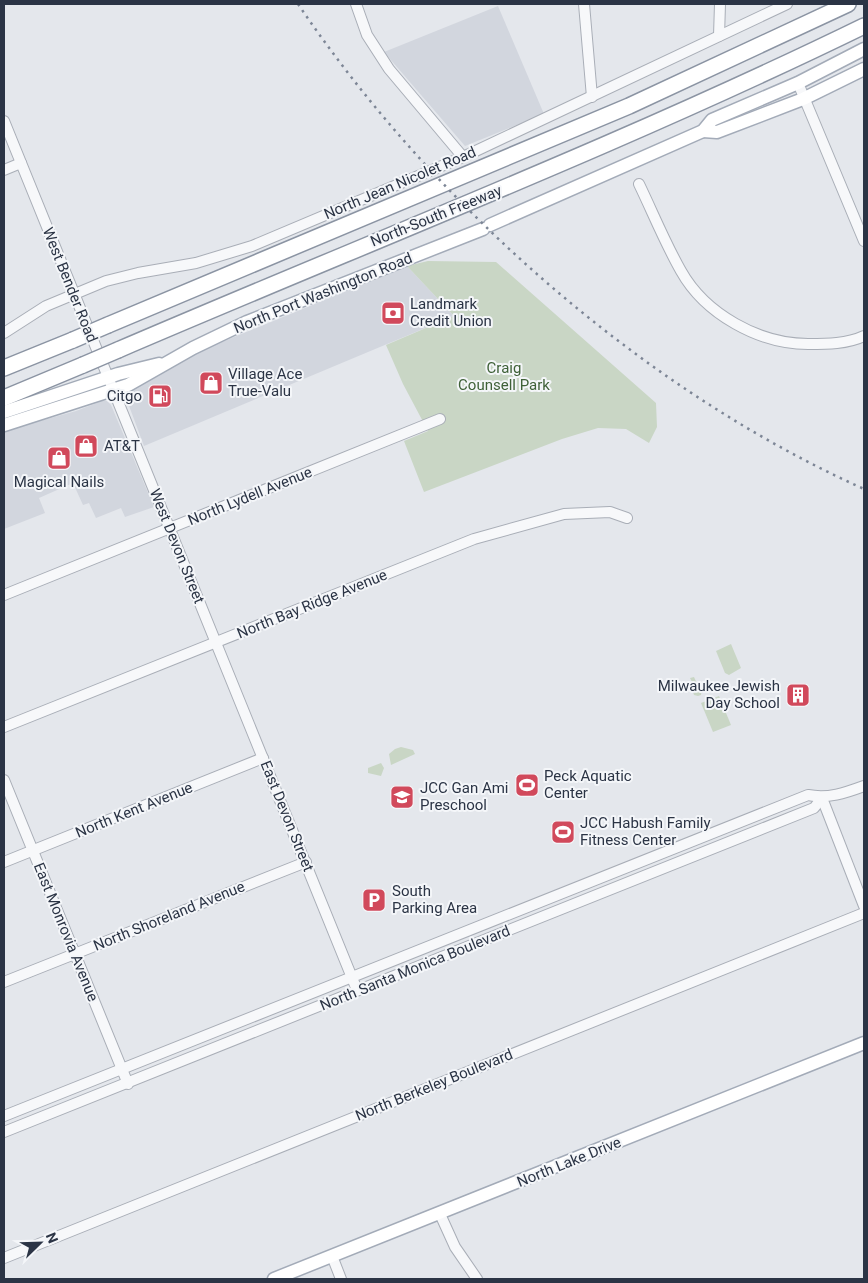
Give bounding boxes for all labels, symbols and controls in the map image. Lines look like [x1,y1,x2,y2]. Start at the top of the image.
street label: North Jean Nicolet Road [321,143,479,223]
street label: North-South Freeway [368,181,504,251]
street label: West Bender Road [39,225,101,345]
street label: North Port Washington Road [231,249,415,337]
place label: Landmark Credit Union [410,295,492,330]
bank icon: Landmark Credit Union [380,300,406,326]
park label: Craig Counsell Park [458,359,550,394]
place label: Village Ace True-Valu [228,365,302,400]
shop icon: Village Ace True-Valu [198,370,224,396]
fuel station icon: Citgo [147,383,173,409]
place label: Citgo [107,387,142,405]
shop icon: AT&T [73,433,99,459]
place label: AT&T [104,437,140,455]
shop icon: Magical Nails [46,445,72,471]
street label: North Lydell Avenue [185,463,315,529]
place label: Magical Nails [14,473,104,491]
street label: West Devon Street [146,486,208,606]
street label: North Bay Ridge Avenue [234,566,390,642]
place label: Milwaukee Jewish Day School [658,677,780,712]
building icon: Milwaukee Jewish Day School [785,682,811,708]
street label: East Devon Street [257,758,317,874]
place label: Peck Aquatic Center [544,767,632,802]
sports icon: Peck Aquatic Center [514,772,540,798]
street label: North Kent Avenue [73,778,195,842]
place label: JCC Gan Ami Preschool [420,779,509,814]
school or university icon: JCC Gan Ami Preschool [389,784,415,810]
place label: JCC Habush Family Fitness Center [580,814,711,849]
sports icon: JCC Habush Family Fitness Center [550,819,576,845]
street label: East Monrovia Avenue [30,860,102,1004]
street label: North Shoreland Avenue [91,877,247,955]
place label: South Parking Area [392,882,477,917]
parking icon: South Parking Area [361,887,387,913]
street label: North Santa Monica Boulevard [317,922,513,1014]
street label: North Berkeley Boulevard [353,1045,515,1125]
street label: North Lake Drive [514,1133,624,1191]
north arrow [15,1218,65,1268]
text: N [43,1230,61,1246]

